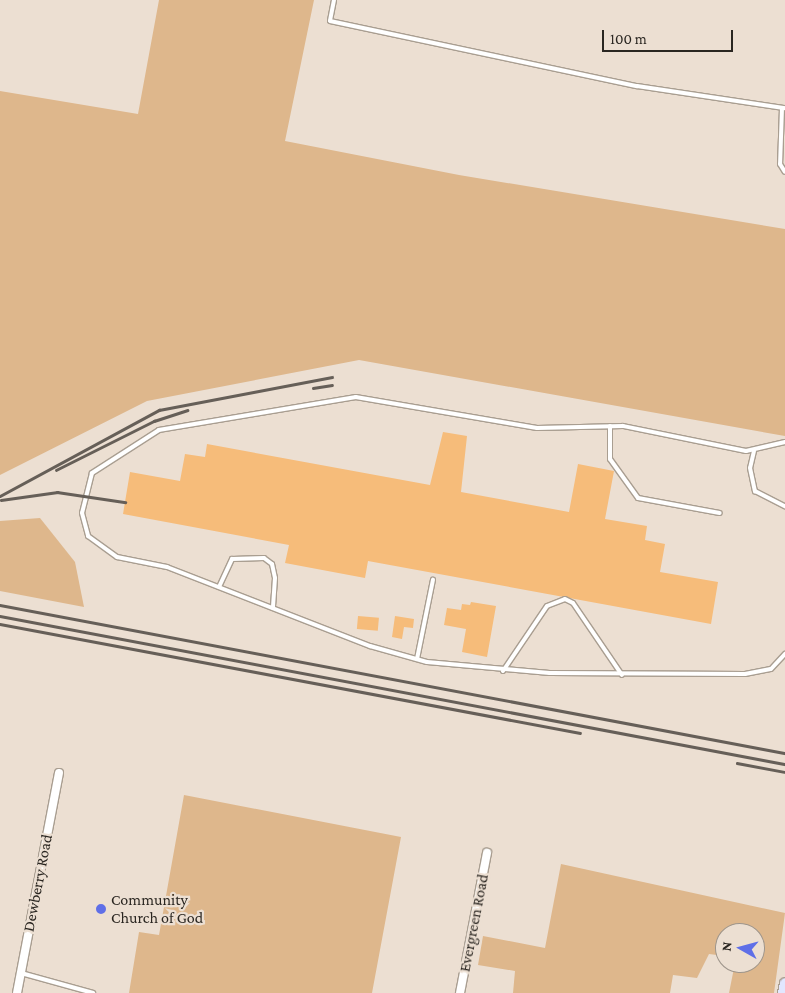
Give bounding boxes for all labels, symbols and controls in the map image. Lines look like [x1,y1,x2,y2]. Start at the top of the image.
scale bar [605,20,736,52]
text: 100 m [610,31,647,47]
street label: Dewberry Road [19,833,57,933]
street label: Evergreen Road [455,872,493,974]
place label: Community Church of God [111,890,203,928]
marker: Community Church of God [95,903,107,915]
north arrow [715,923,765,973]
text: N [718,941,735,952]

